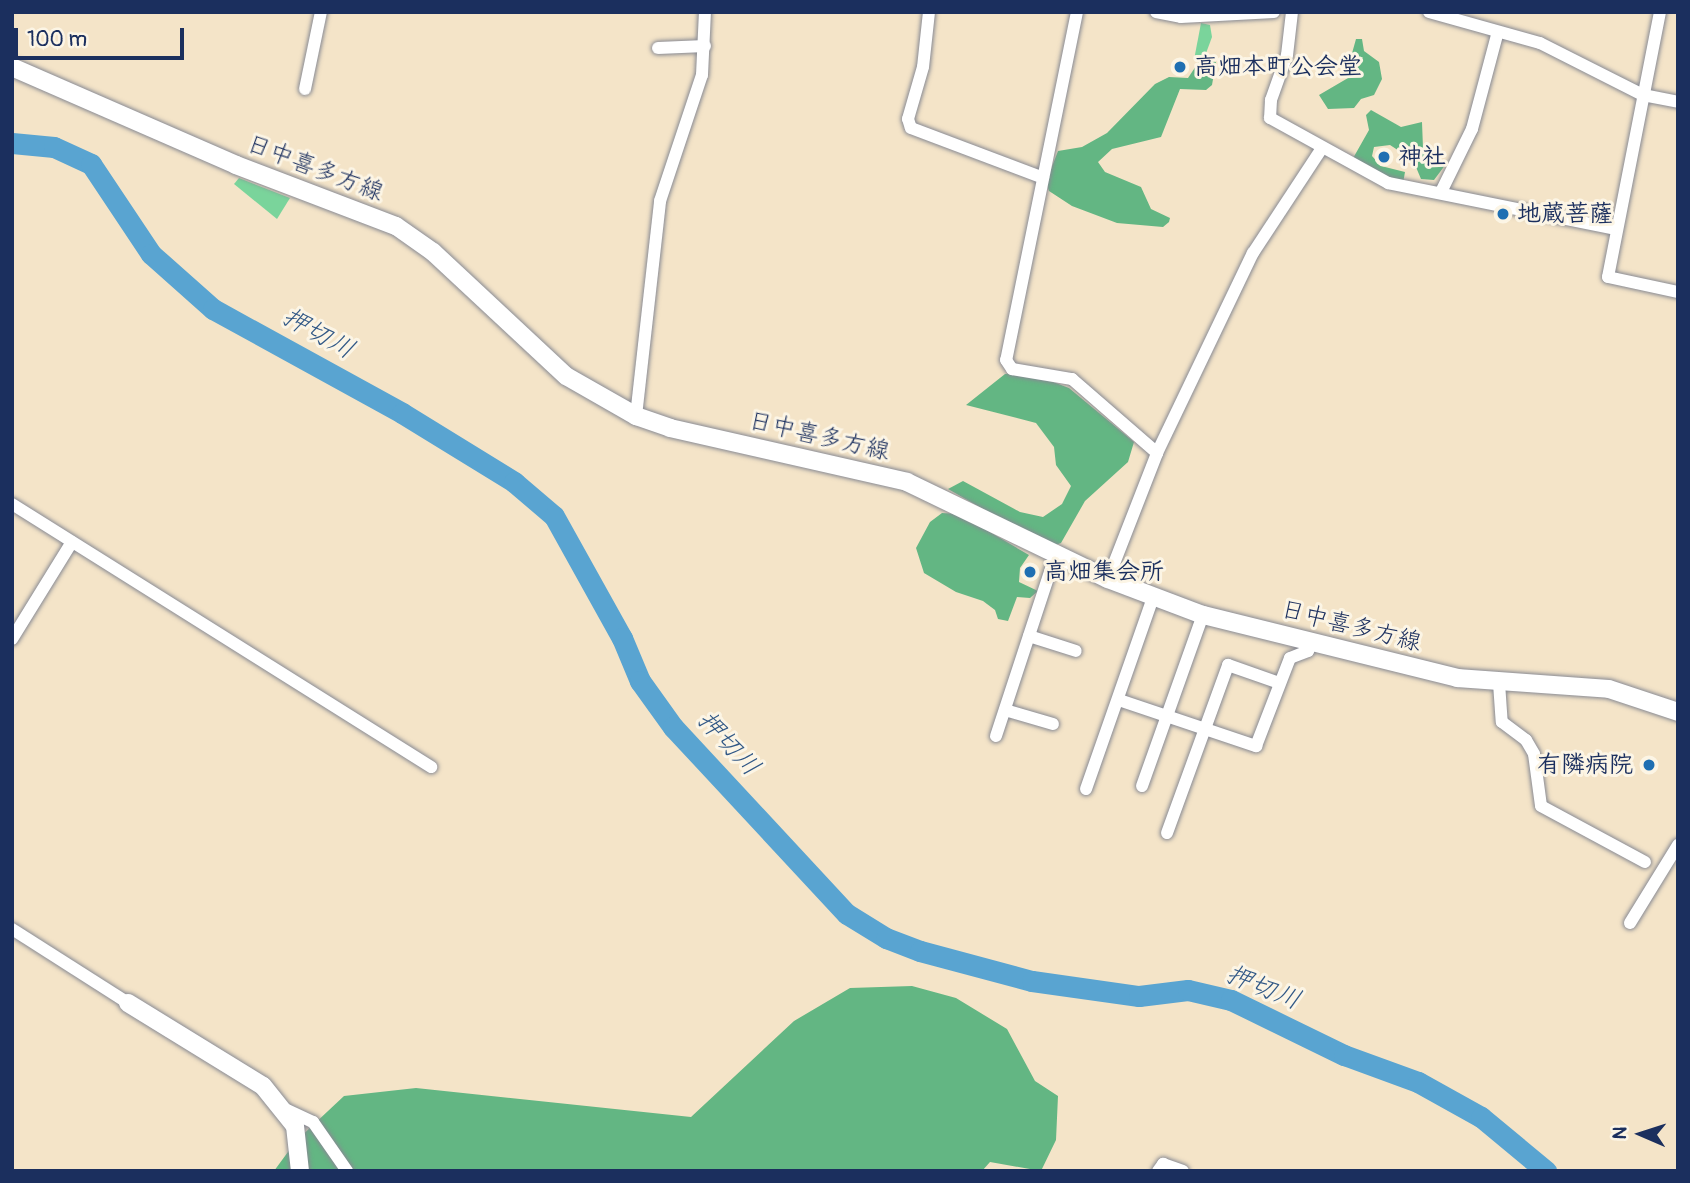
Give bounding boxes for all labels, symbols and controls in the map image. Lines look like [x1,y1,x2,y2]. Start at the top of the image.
scale bar [18,14,187,58]
text: 100 m [27,26,87,53]
place label: 高畑本町公会堂 [1194,53,1362,81]
marker: 高畑本町公会堂 [1172,59,1188,75]
street label: 日中喜多方線 [243,129,387,207]
place label: 神社 [1398,143,1446,171]
marker: 神社 [1376,149,1392,165]
place label: 地蔵菩薩 [1517,200,1613,228]
marker: 地蔵菩薩 [1495,206,1511,222]
water label: 押切川 [276,301,360,367]
street label: 日中喜多方線 [746,406,892,466]
place label: 高畑集会所 [1044,558,1164,586]
marker: 高畑集会所 [1022,564,1038,580]
street label: 日中喜多方線 [1278,595,1424,657]
water label: 押切川 [690,705,766,783]
place label: 有隣病院 [1537,751,1633,779]
marker: 有隣病院 [1639,755,1659,775]
water label: 押切川 [1221,959,1305,1017]
north arrow [1606,1099,1676,1169]
text: N [1608,1126,1632,1140]

